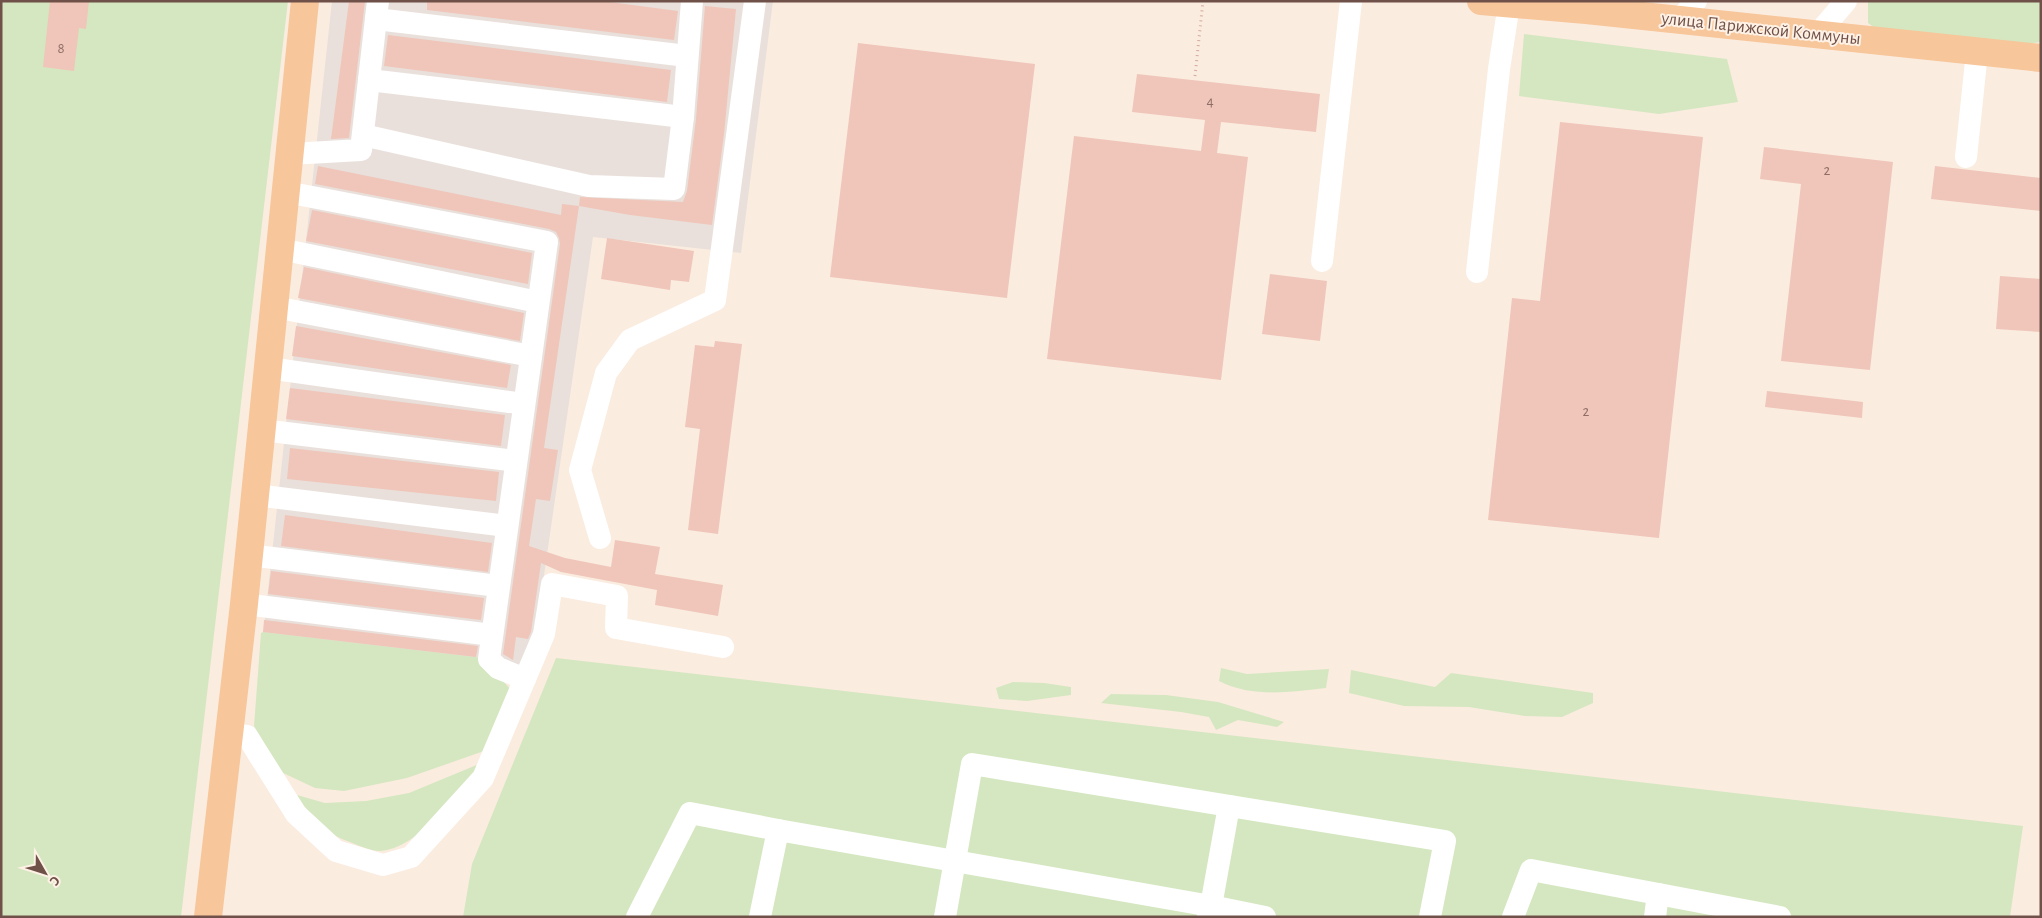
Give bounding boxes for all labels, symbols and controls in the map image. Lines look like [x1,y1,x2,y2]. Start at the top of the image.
street label: улица Парижской Коммуны [1660,9,1861,48]
house number: 8 [57,41,65,56]
house number: 4 [1206,94,1214,109]
house number: 2 [1824,163,1831,178]
house number: 2 [1583,404,1590,419]
north arrow [20,848,70,898]
text: С [46,873,62,888]

